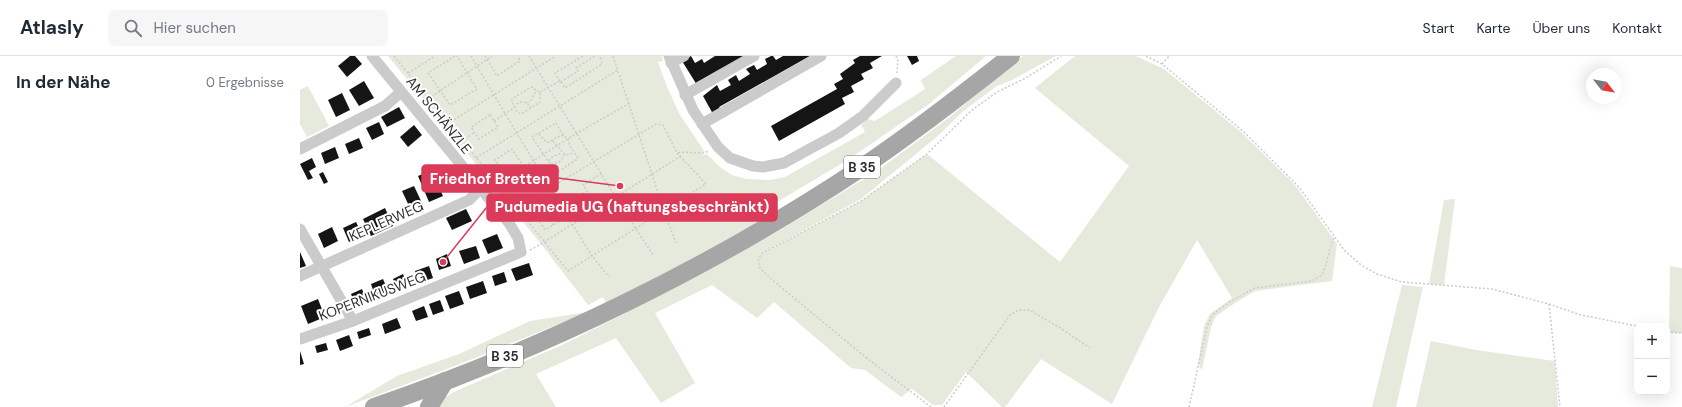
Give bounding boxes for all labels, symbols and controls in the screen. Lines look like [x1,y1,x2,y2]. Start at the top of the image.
search box [108,10,388,46]
text: Atlasly [20,15,84,40]
icon: search [122,17,144,39]
text: Hier suchen [154,18,236,38]
text: Start [1423,19,1454,37]
text: Karte [1476,19,1510,37]
text: Über uns [1532,19,1590,37]
text: Kontakt [1612,19,1662,37]
north arrow [1586,68,1622,104]
text: In der Nähe [16,71,111,93]
street label: AM SCHÄNZLE [402,73,476,157]
text: 0 Ergebnisse [206,74,284,91]
road number: B 35 [844,156,880,178]
callout: Friedhof Bretten [422,165,558,192]
text: Friedhof Bretten [430,169,550,189]
callout: Pudumedia UG (haftungsbeschränkt) [487,194,777,221]
street label: KEPLERWEG [346,197,426,245]
text: Pudumedia UG (haftungsbeschränkt) [495,197,769,217]
street label: KOPERNIKUSWEG [316,267,428,325]
map controls [1634,323,1670,395]
button: + [1634,323,1670,359]
road number: B 35 [487,345,523,367]
button: − [1634,359,1670,395]

